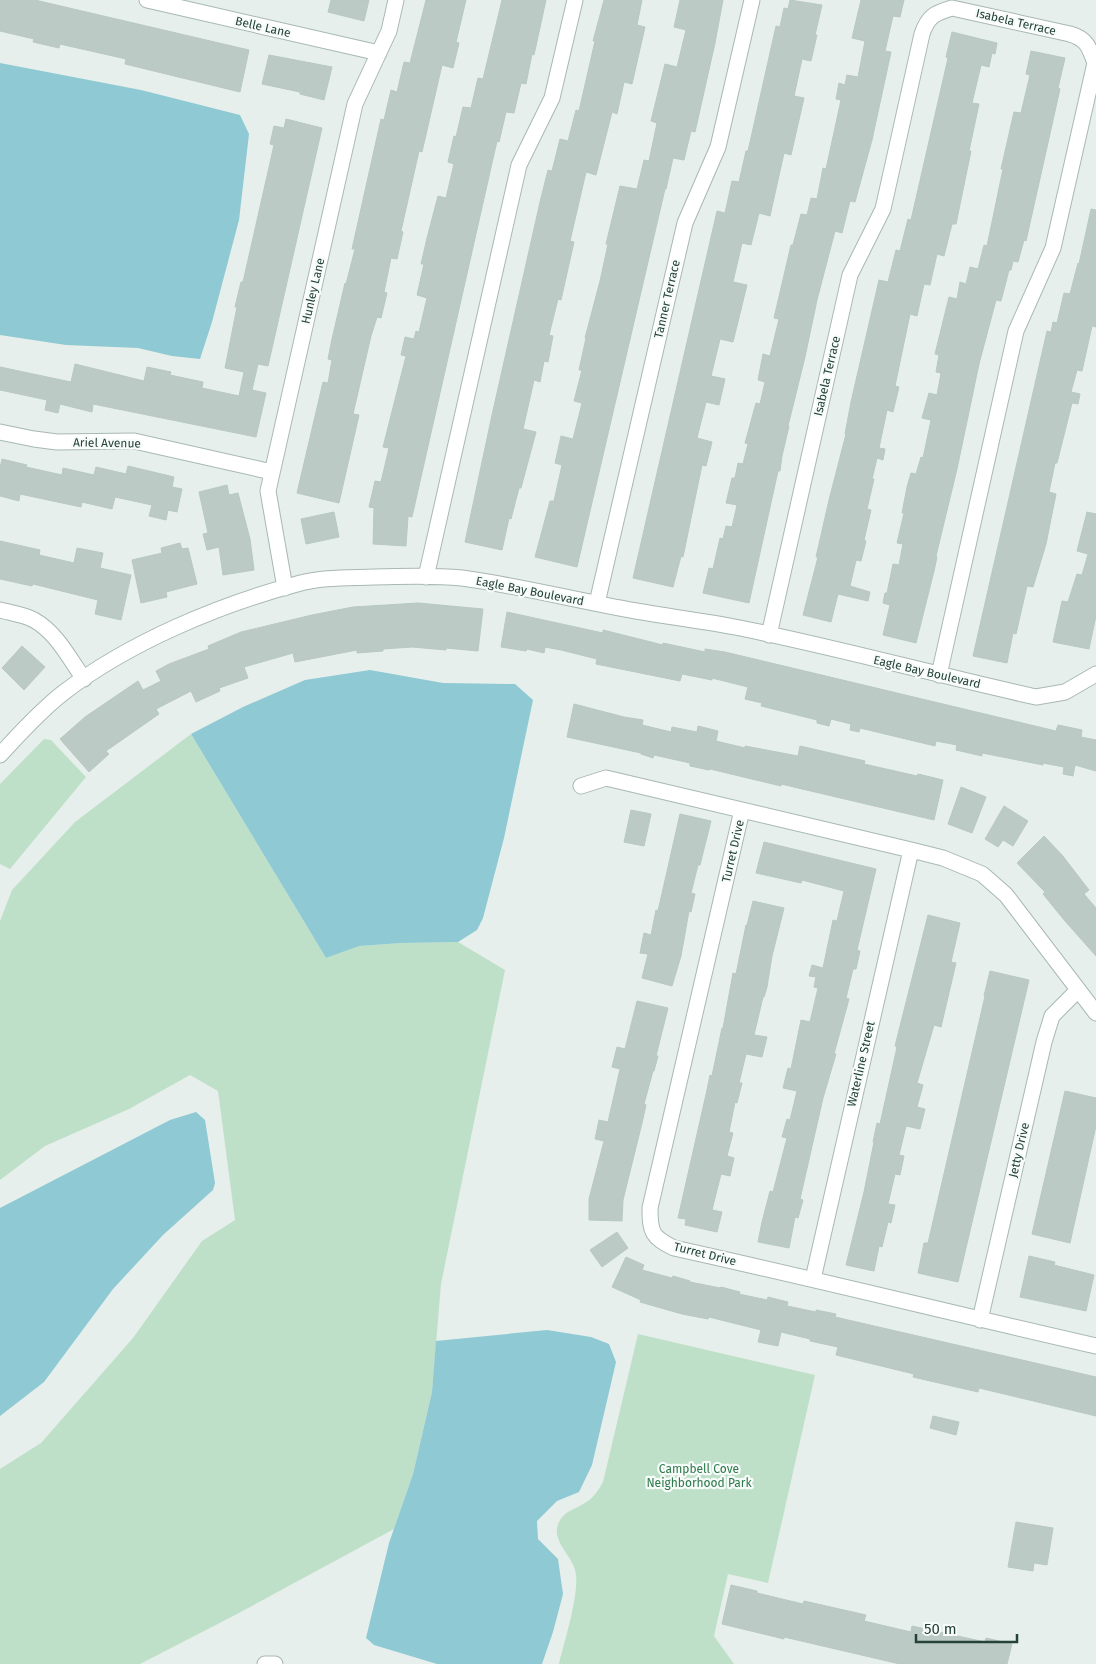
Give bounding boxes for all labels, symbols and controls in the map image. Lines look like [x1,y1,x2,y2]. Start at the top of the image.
street label: Isabela Terrace [975,6,1057,38]
street label: Belle Lane [234,14,292,40]
street label: Hunley Lane [299,257,327,325]
street label: Tanner Terrace [651,258,683,340]
street label: Isabela Terrace [811,335,843,417]
street label: Ariel Avenue [73,435,141,451]
street label: Eagle Bay Boulevard [475,574,585,608]
street label: Eagle Bay Boulevard [872,653,982,691]
street label: Turret Drive [719,818,747,884]
street label: Waterline Street [844,1019,878,1108]
street label: Jetty Drive [1006,1121,1032,1179]
street label: Turret Drive [672,1239,738,1269]
park label: Campbell Cove Neighborhood Park [646,1462,752,1490]
scale bar [916,1612,1017,1644]
text: 50 m [924,1620,957,1638]

